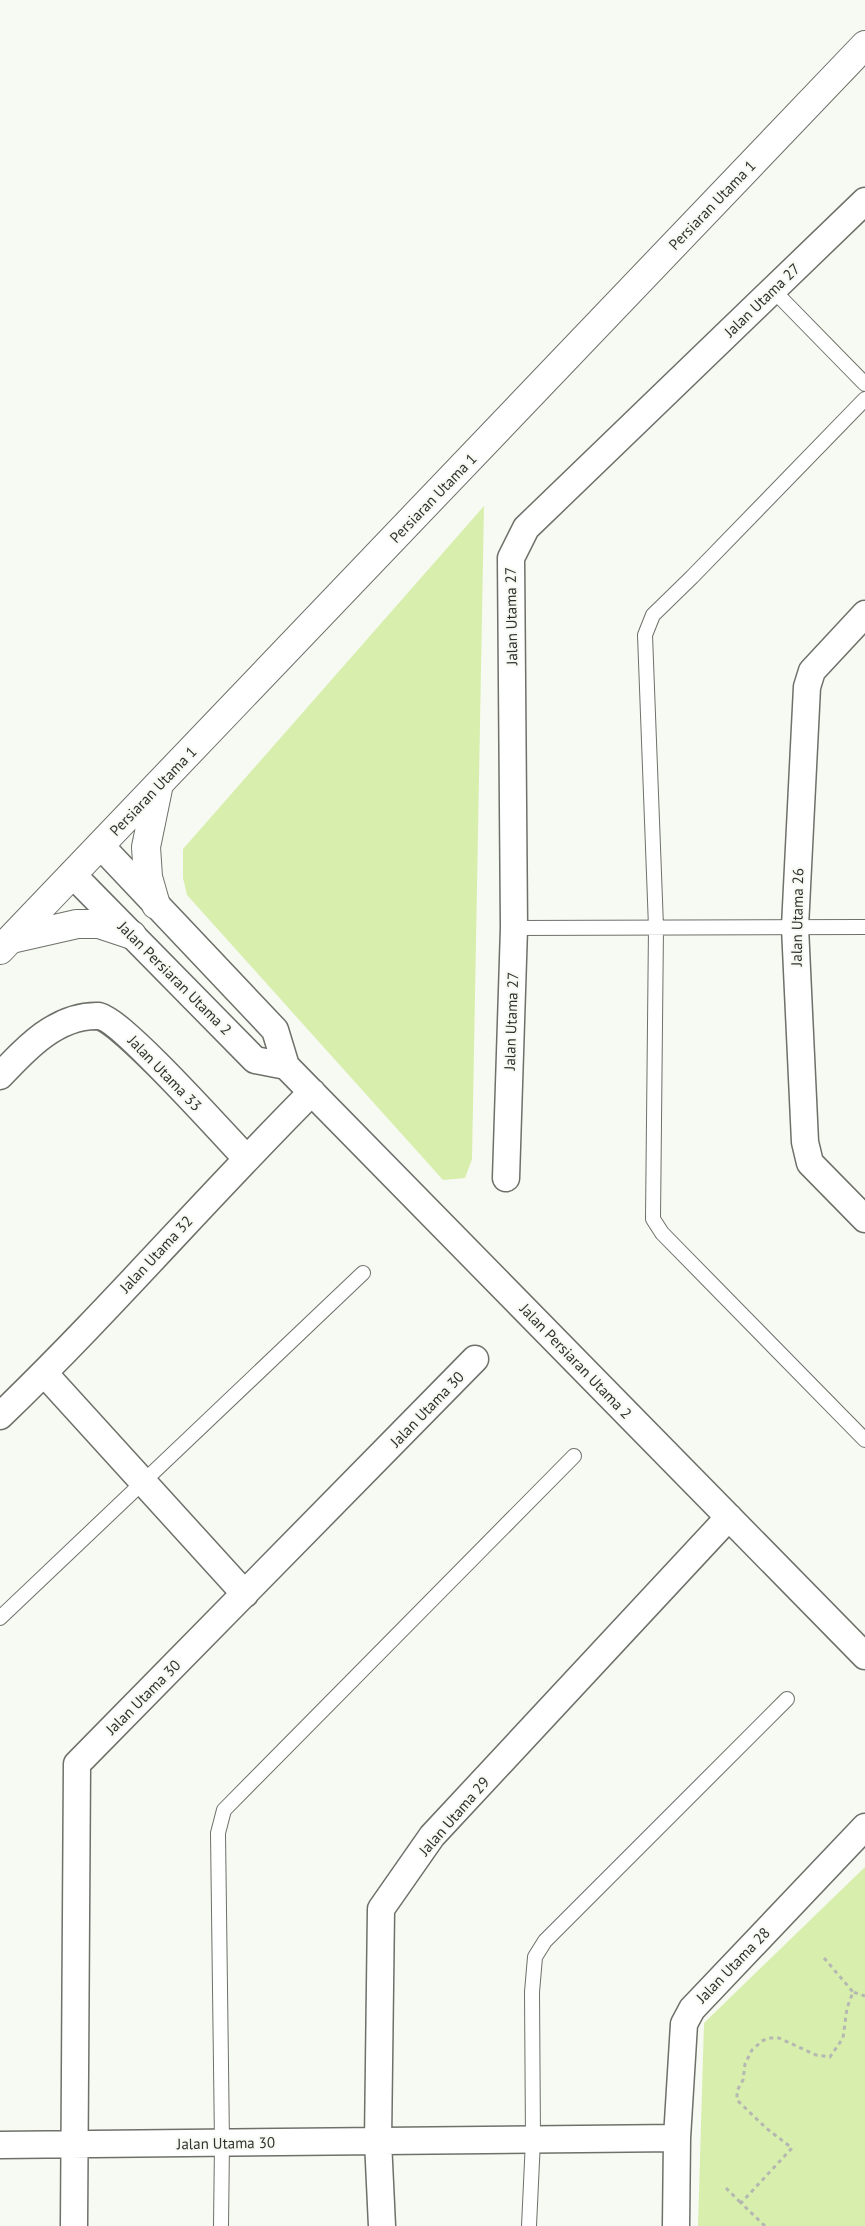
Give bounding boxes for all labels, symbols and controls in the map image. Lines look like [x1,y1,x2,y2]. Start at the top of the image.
street label: Persiaran Utama 1 [664,156,760,254]
street label: Jalan Utama 27 [719,259,804,342]
street label: Persiaran Utama 1 [385,449,481,547]
street label: Jalan Utama 27 [501,567,521,666]
street label: Persiaran Utama 1 [105,742,201,840]
street label: Jalan Utama 26 [787,868,807,967]
street label: Jalan Persiaran Utama 2 [113,916,236,1039]
street label: Jalan Utama 27 [500,972,522,1071]
street label: Jalan Utama 33 [123,1030,206,1115]
street label: Jalan Utama 32 [115,1212,196,1297]
street label: Jalan Persiaran Utama 2 [515,1299,636,1423]
street label: Jalan Utama 30 [385,1367,468,1452]
street label: Jalan Utama 30 [101,1656,184,1739]
street label: Jalan Utama 29 [414,1773,493,1860]
street label: Jalan Utama 28 [691,1923,774,2008]
street label: Jalan Utama 30 [176,2133,275,2153]

